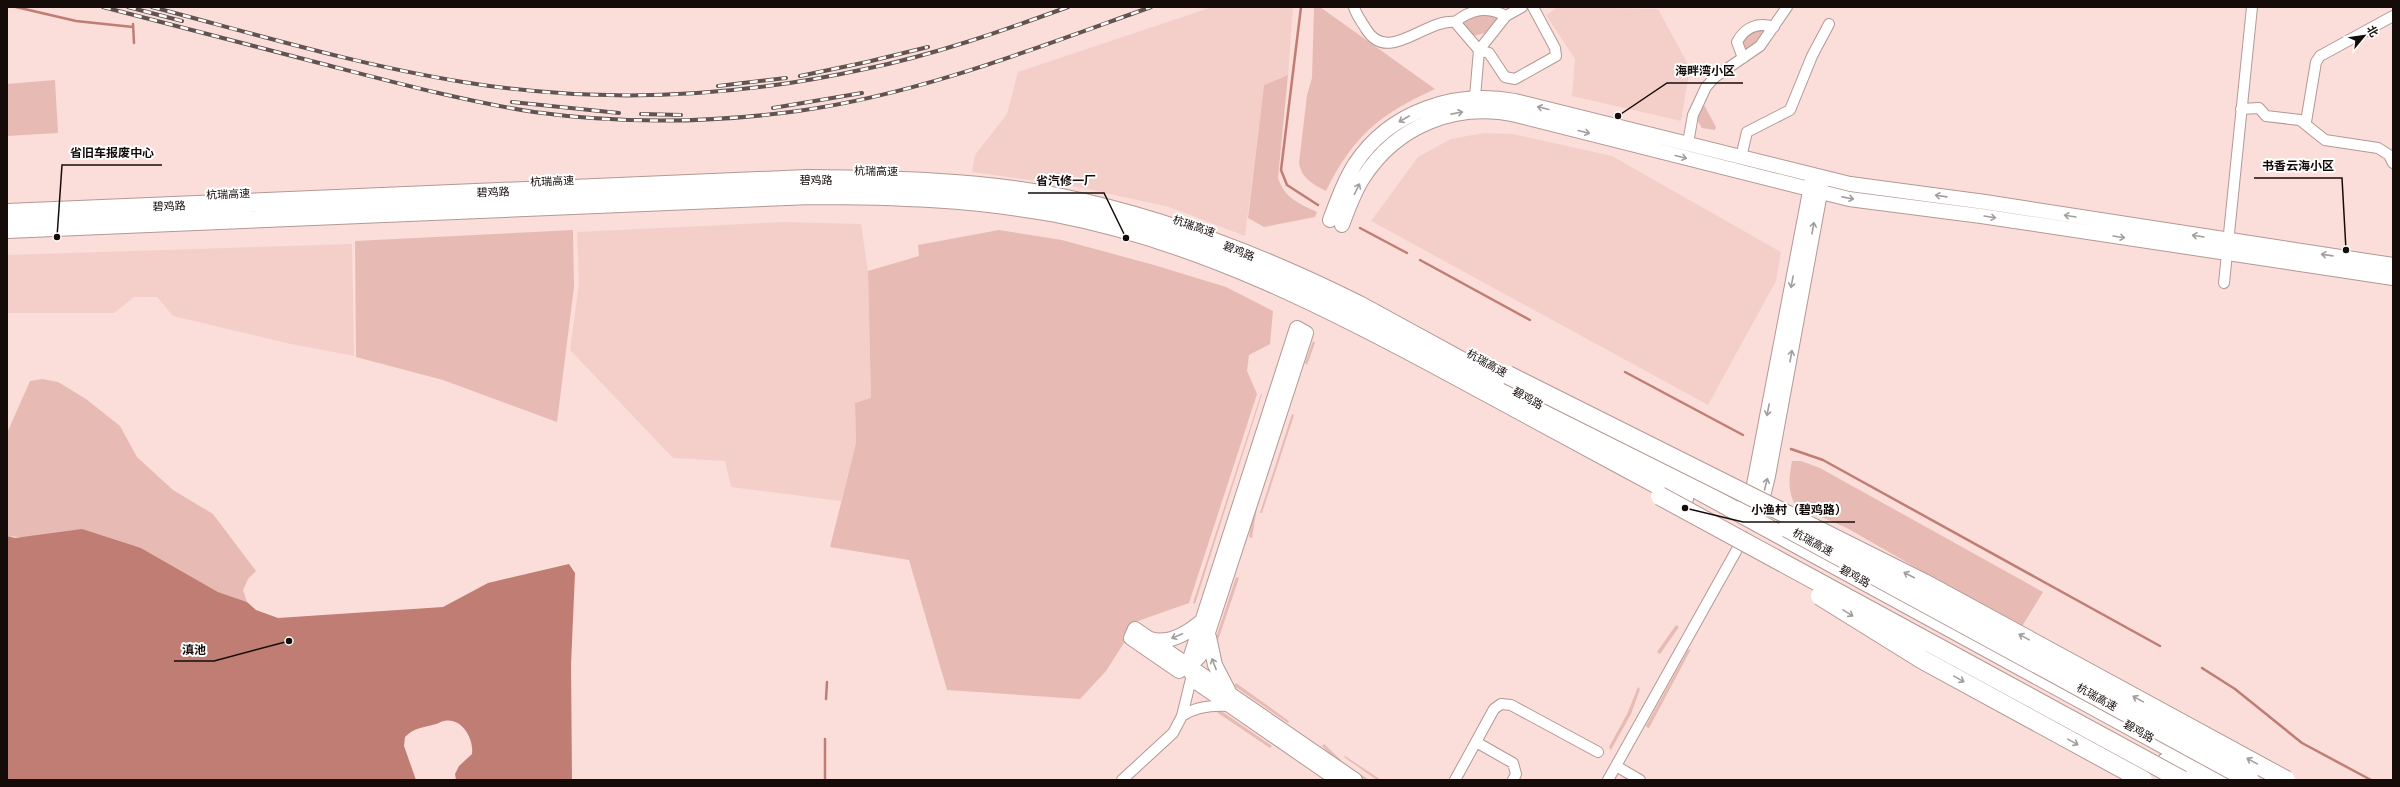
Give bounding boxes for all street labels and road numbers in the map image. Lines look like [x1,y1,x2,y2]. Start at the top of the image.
street label: 杭瑞高速 [854,165,898,177]
street label: 杭瑞高速 [530,174,574,188]
street label: 碧鸡路 [800,174,833,186]
street label: 碧鸡路 [476,185,510,199]
street label: 杭瑞高速 [206,187,250,201]
street label: 碧鸡路 [152,199,186,213]
street label: 杭瑞高速 [1171,213,1217,239]
street label: 碧鸡路 [1221,239,1257,263]
street label: 杭瑞高速 [1465,347,1509,379]
street label: 碧鸡路 [1511,385,1545,411]
street label: 杭瑞高速 [1791,526,1835,558]
street label: 碧鸡路 [1838,563,1872,589]
street label: 杭瑞高速 [2075,681,2119,713]
street label: 碧鸡路 [2122,718,2156,744]

